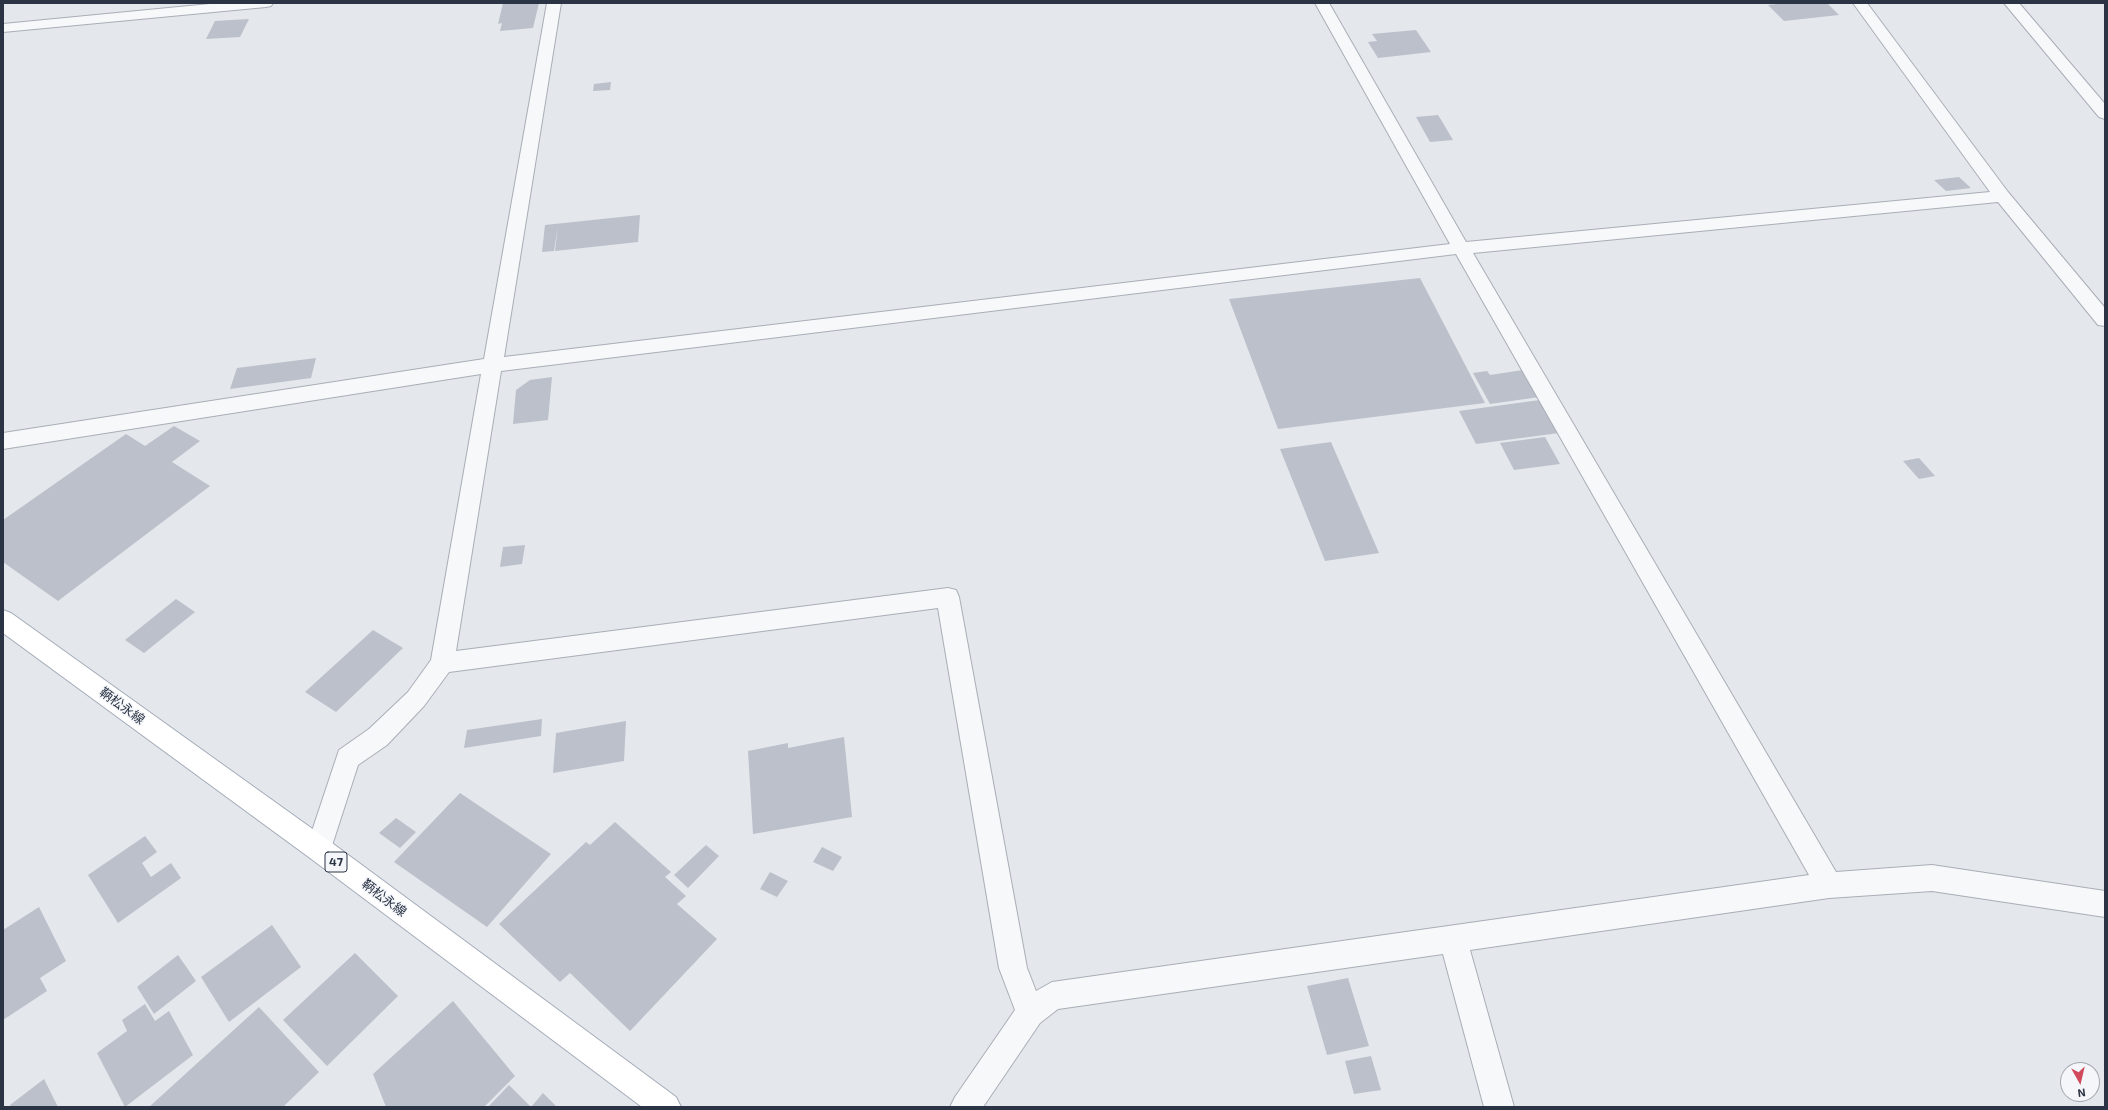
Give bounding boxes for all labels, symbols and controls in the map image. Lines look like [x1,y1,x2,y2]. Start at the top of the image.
street label: 鞆松永線 [96,684,148,728]
road number: 47 [325,852,347,872]
street label: 鞆松永線 [359,876,409,920]
north arrow [2060,1062,2100,1102]
text: N [2077,1086,2086,1100]

